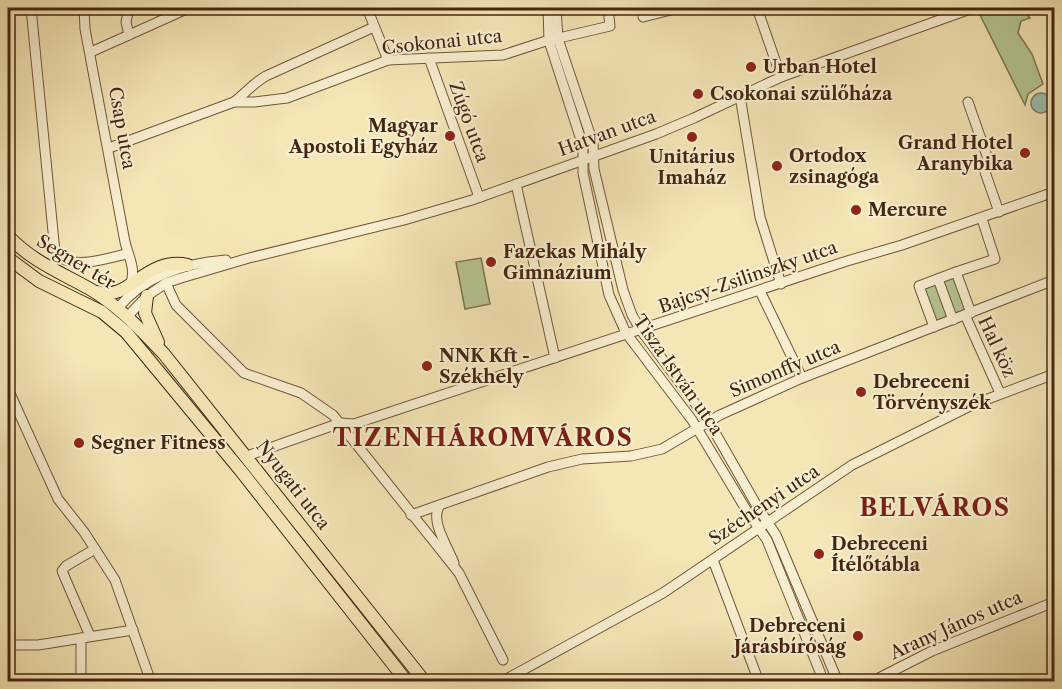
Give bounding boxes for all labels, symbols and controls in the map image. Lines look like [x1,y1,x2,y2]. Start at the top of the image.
street label: Csokonai utca [381,25,504,59]
place label: Urban Hotel [763,56,877,78]
marker: Urban Hotel [744,60,758,74]
street label: Zúgó utca [444,79,494,166]
place label: Csokonai szülőháza [710,83,893,105]
street label: Csap utca [104,85,140,172]
marker: Csokonai szülőháza [691,87,705,101]
street label: Hatvan utca [555,105,659,161]
place label: Magyar Apostoli Egyház [288,115,438,158]
marker: Magyar Apostoli Egyház [443,129,457,143]
marker: Unitárius Imaház [685,130,699,144]
place label: Grand Hotel Aranybika [898,132,1014,175]
place label: Ortodox zsinagóga [789,145,880,188]
place label: Unitárius Imaház [649,146,735,189]
marker: Grand Hotel Aranybika [1018,146,1032,160]
marker: Ortodox zsinagóga [770,159,784,173]
place label: Mercure [868,199,947,221]
marker: Mercure [849,203,863,217]
street label: Segner tér [33,230,120,294]
street label: Bajcsy-Zsilinszky utca [656,236,841,318]
place label: Fazekas Mihály Gimnázium [503,241,647,284]
marker: Fazekas Mihály Gimnázium [484,255,498,269]
street label: Tisza István utca [628,311,728,440]
street label: Hal köz [973,313,1021,381]
street label: Simonffy utca [726,336,844,402]
place label: NNK Kft - Székhely [439,345,530,388]
marker: NNK Kft - Székhely [420,359,434,373]
place label: Debreceni Törvényszék [873,371,992,414]
marker: Debreceni Törvényszék [854,385,868,399]
district label: TIZENHÁROMVÁROS [333,423,633,452]
place label: Segner Fitness [91,432,226,454]
marker: Segner Fitness [72,436,86,450]
street label: Nyugati utca [251,436,335,535]
street label: Széchenyi utca [705,460,824,550]
district label: BELVÁROS [859,493,1011,522]
place label: Debreceni Ítélőtábla [831,533,928,576]
marker: Debreceni Ítélőtábla [812,547,826,561]
street label: Arany János utca [886,586,1026,664]
place label: Debreceni Járásbíróság [731,615,847,658]
marker: Debreceni Járásbíróság [851,629,865,643]

